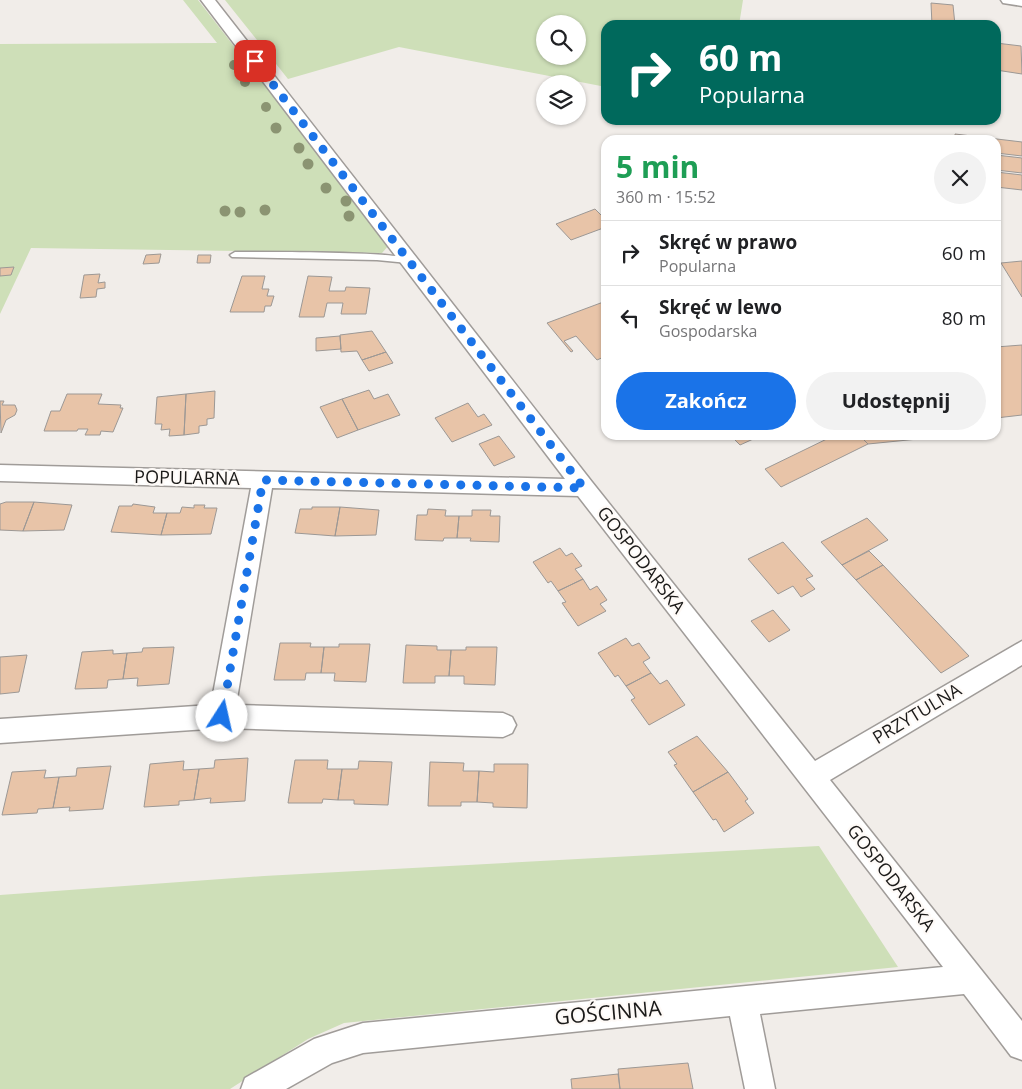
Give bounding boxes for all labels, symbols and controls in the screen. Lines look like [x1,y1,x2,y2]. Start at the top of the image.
map controls [536,15,586,125]
button: search [536,15,586,65]
text: 60 m [699,34,782,81]
pin [234,40,276,82]
icon: right [616,40,681,105]
icon: arrive [241,47,269,75]
button: layers [536,75,586,125]
text: Popularna [699,79,805,109]
text: 5 min [616,146,699,187]
button: close [934,152,986,204]
text: 360 m · 15:52 [616,186,716,208]
text: Skręć w prawo [659,229,797,255]
icon: right [616,239,644,267]
text: 60 m [942,240,986,266]
text: Popularna [659,255,736,277]
text: Skręć w lewo [659,294,782,320]
icon: left [616,304,644,332]
text: 80 m [942,305,986,331]
text: Gospodarska [659,320,757,342]
button: Zakończ [616,372,796,430]
button: Udostępnij [806,372,986,430]
street label: POPULARNA [134,464,241,490]
street label: GOSPODARSKA [592,501,692,618]
street label: PRZYTULNA [868,677,966,749]
position arrow [195,689,247,741]
street label: GOSPODARSKA [842,819,942,936]
street label: GOŚCINNA [553,993,663,1031]

